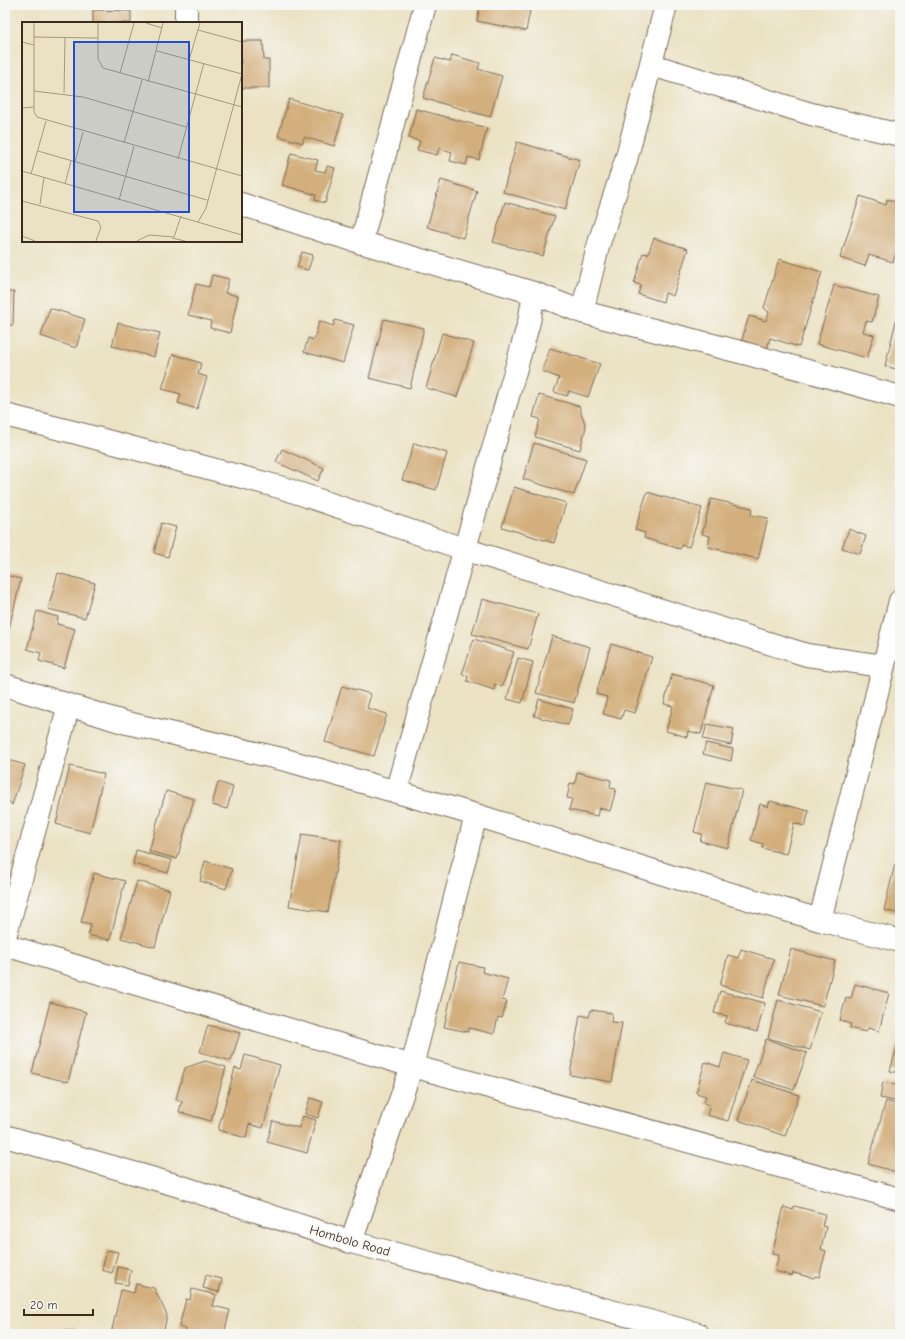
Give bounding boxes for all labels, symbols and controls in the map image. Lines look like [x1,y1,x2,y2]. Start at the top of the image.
inset map [22,22,242,242]
street label: Hombolo Road [308,1222,392,1259]
scale bar [24,1291,93,1317]
text: 20 m [30,1298,58,1312]

